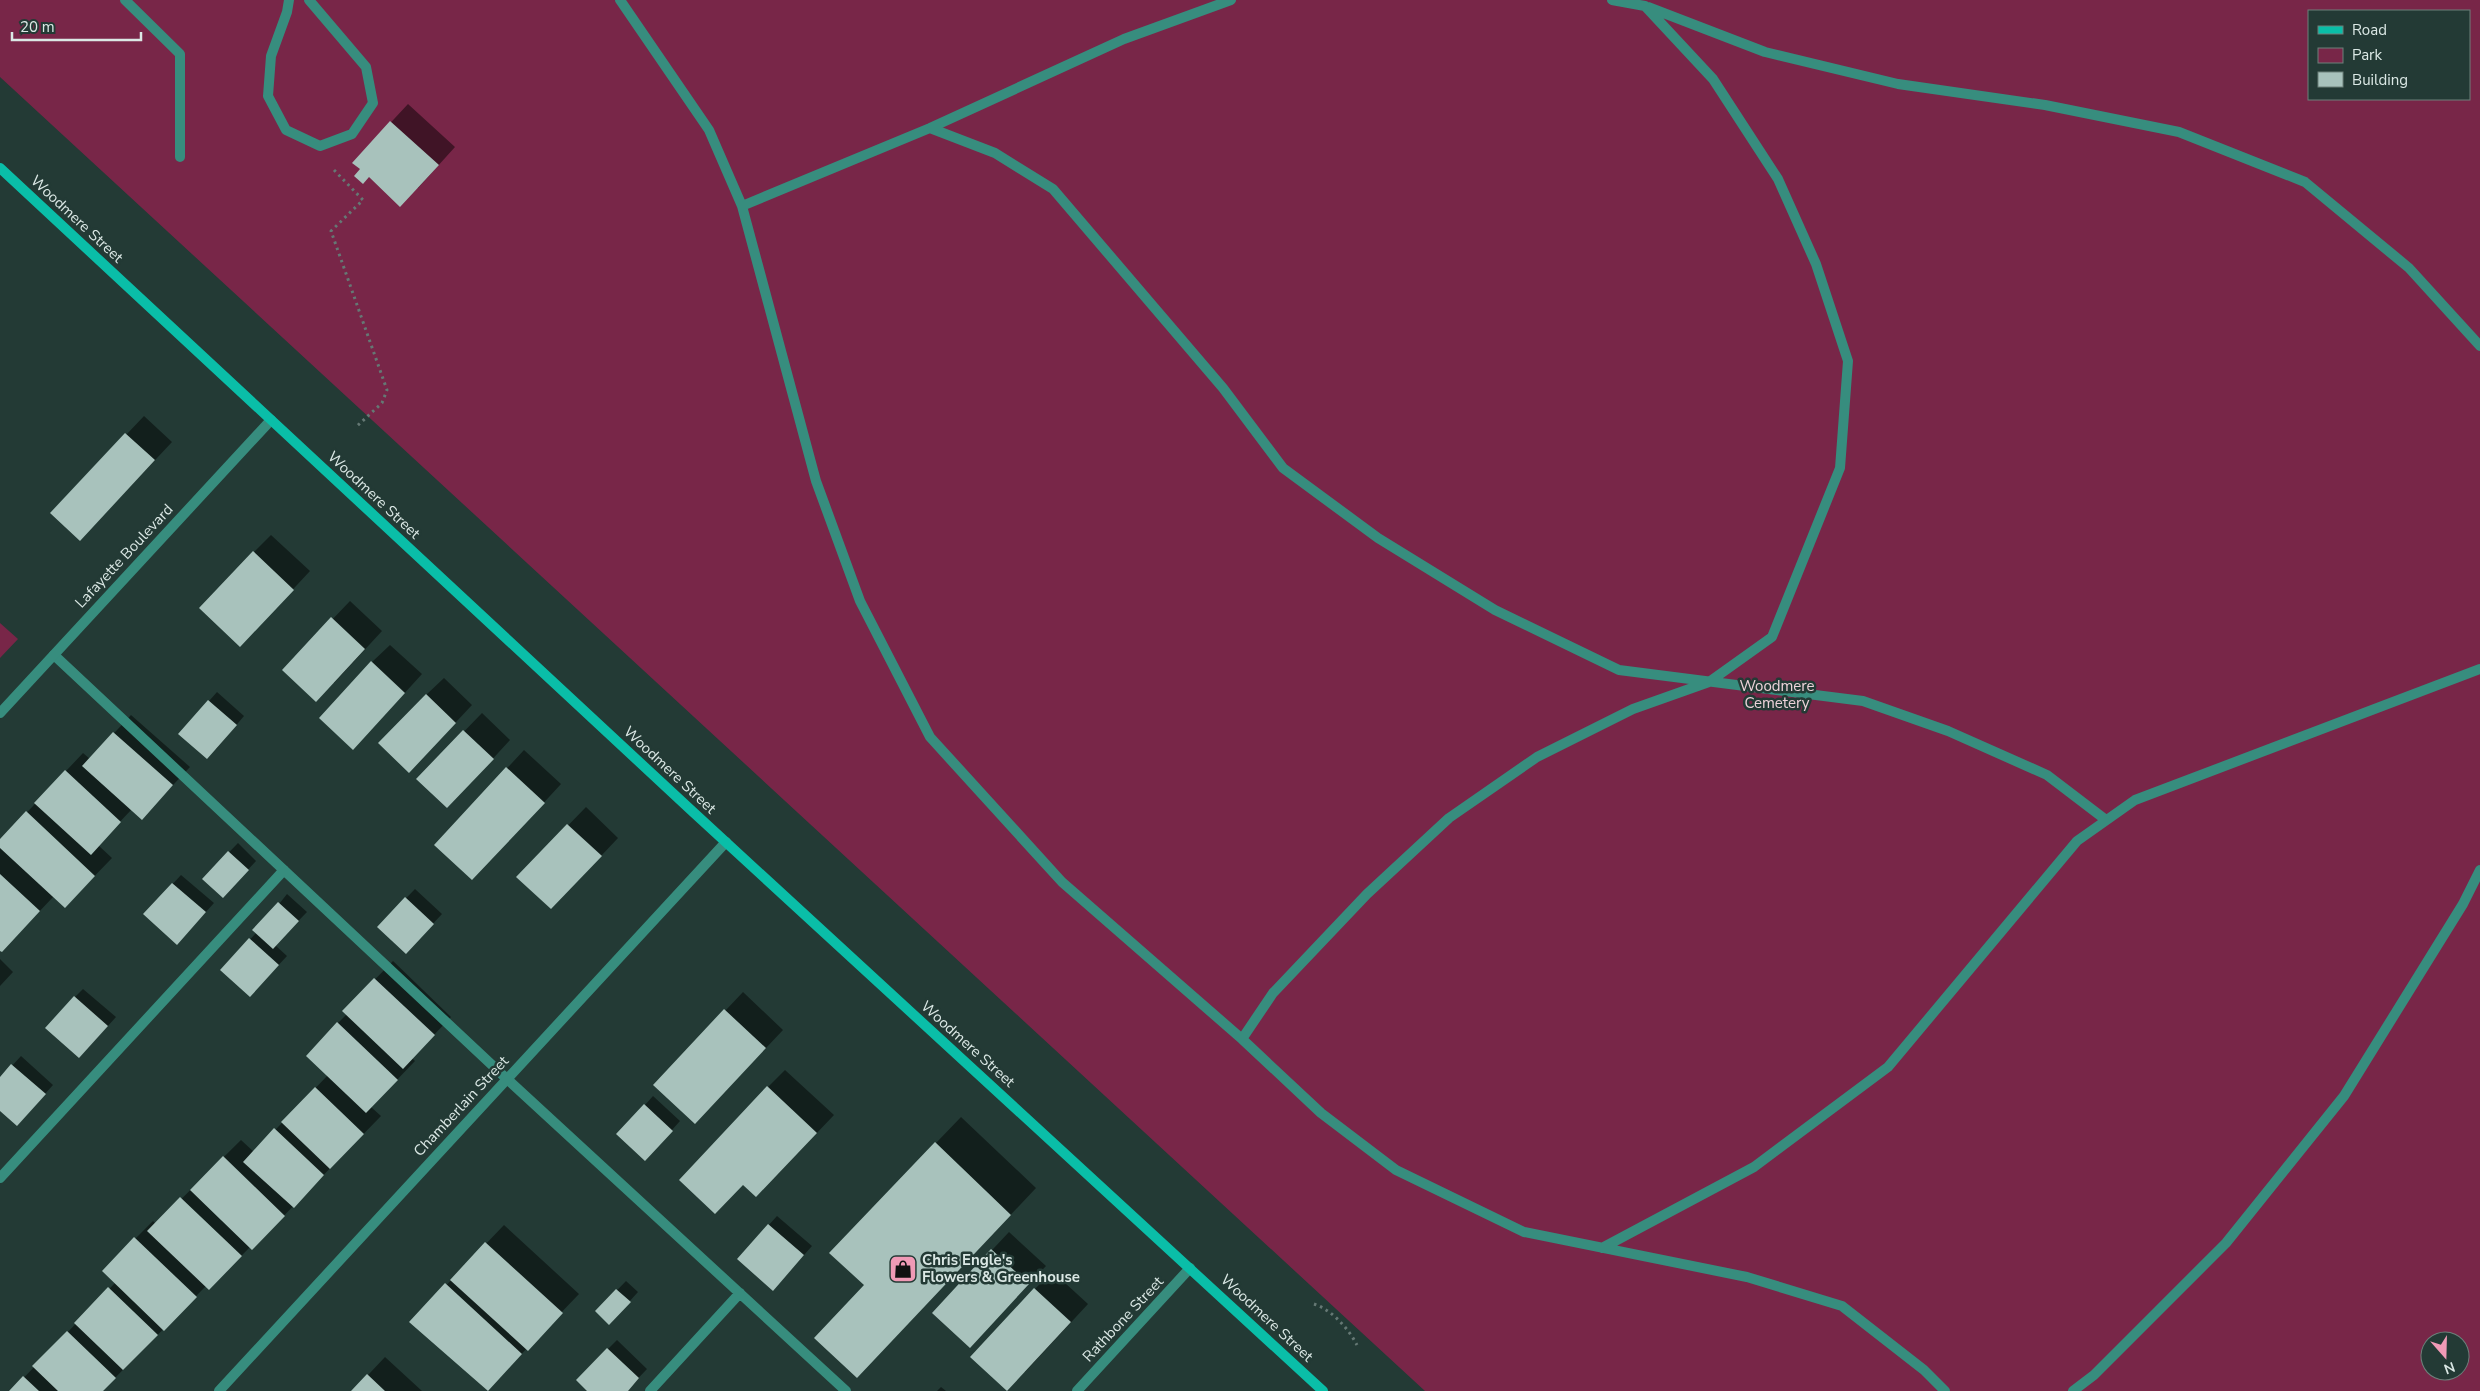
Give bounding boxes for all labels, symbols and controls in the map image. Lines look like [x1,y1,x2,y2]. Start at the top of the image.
scale bar [12,10,141,42]
legend [2308,10,2470,100]
text: 20 m [20,17,55,37]
text: Road [2352,20,2387,40]
text: Park [2352,45,2382,65]
text: Building [2352,70,2408,90]
street label: Woodmere Street [26,171,128,268]
street label: Woodmere Street [323,447,425,544]
street label: Lafayette Boulevard [71,500,177,612]
park label: Woodmere Cemetery [1739,676,1815,713]
street label: Woodmere Street [619,722,721,819]
street label: Woodmere Street [917,996,1020,1092]
street label: Chamberlain Street [409,1051,513,1161]
place label: Chris Engle's Flowers & Greenhouse [922,1250,1080,1287]
shop icon: Chris Engle's Flowers & Greenhouse [888,1254,918,1284]
street label: Woodmere Street [1216,1270,1318,1367]
street label: Rathbone Street [1078,1271,1168,1366]
north arrow [2420,1331,2470,1381]
text: N [2441,1357,2457,1378]

